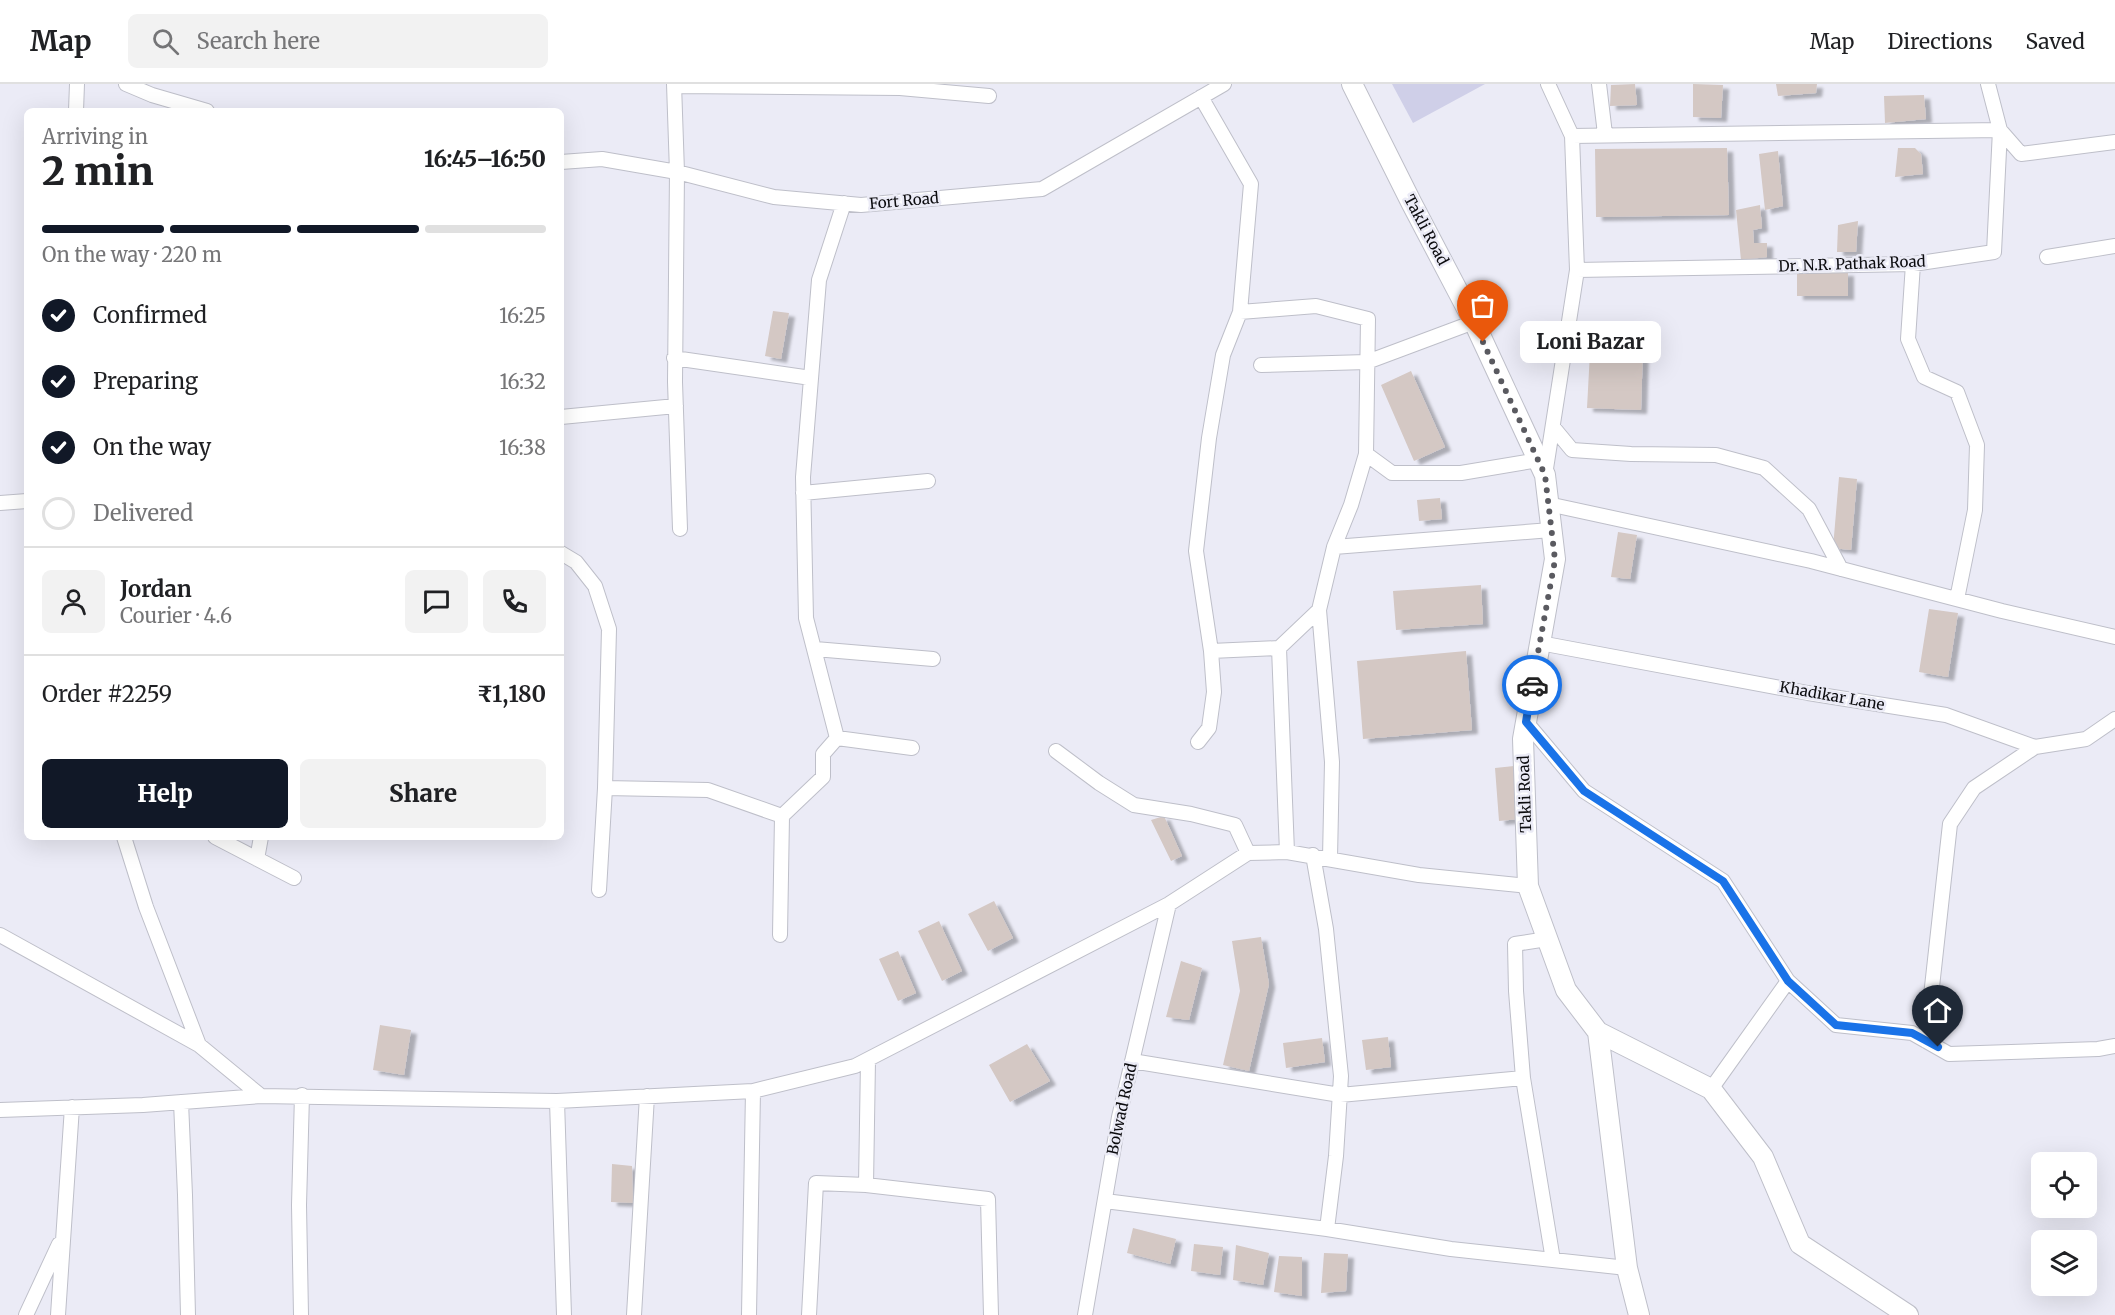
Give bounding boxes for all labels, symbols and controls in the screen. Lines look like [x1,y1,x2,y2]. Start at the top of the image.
search box [128,14,548,68]
text: Map [30,23,92,59]
icon: search [149,25,182,58]
text: Search here [197,27,320,55]
text: Map [1810,28,1854,55]
text: Directions [1887,28,1992,55]
text: Saved [2025,28,2085,55]
text: Arriving in [42,124,148,149]
text: 16:45–16:50 [424,145,546,173]
text: 2 min [42,147,154,196]
street label: Fort Road [868,188,940,213]
street label: Takli Road [1400,191,1453,268]
text: On the way · 220 m [42,242,222,267]
street label: Dr. N.R. Pathak Road [1778,251,1926,276]
pin [1457,280,1508,342]
icon: bag [1466,289,1499,322]
icon: check [42,299,75,332]
text: Confirmed [93,301,207,329]
text: 16:25 [499,303,546,328]
callout: Loni Bazar [1519,321,1660,363]
text: Loni Bazar [1536,329,1645,354]
icon: check [42,365,75,398]
text: Preparing [93,367,198,395]
text: 16:32 [499,369,546,394]
icon: check [42,431,75,464]
text: On the way [93,433,211,461]
text: 16:38 [499,435,546,460]
text: Delivered [93,499,193,527]
button: person [42,570,105,633]
button: chat [405,570,468,633]
button: phone [483,570,546,633]
text: Jordan [120,575,192,603]
text: Courier · 4.6 [120,603,232,628]
courier [1502,655,1562,715]
icon: car [1516,669,1549,702]
street label: Khadikar Lane [1778,677,1886,714]
text: Order #2259 [42,680,172,708]
text: ₹1,180 [477,680,546,708]
street label: Takli Road [1514,755,1535,833]
button: Help [42,759,288,828]
button: Share [300,759,546,828]
pin [1912,985,1963,1047]
icon: home [1921,994,1954,1027]
street label: Bolwad Road [1103,1061,1141,1157]
map controls [2031,1152,2097,1296]
button: locate [2031,1152,2097,1218]
button: layers [2031,1230,2097,1296]

